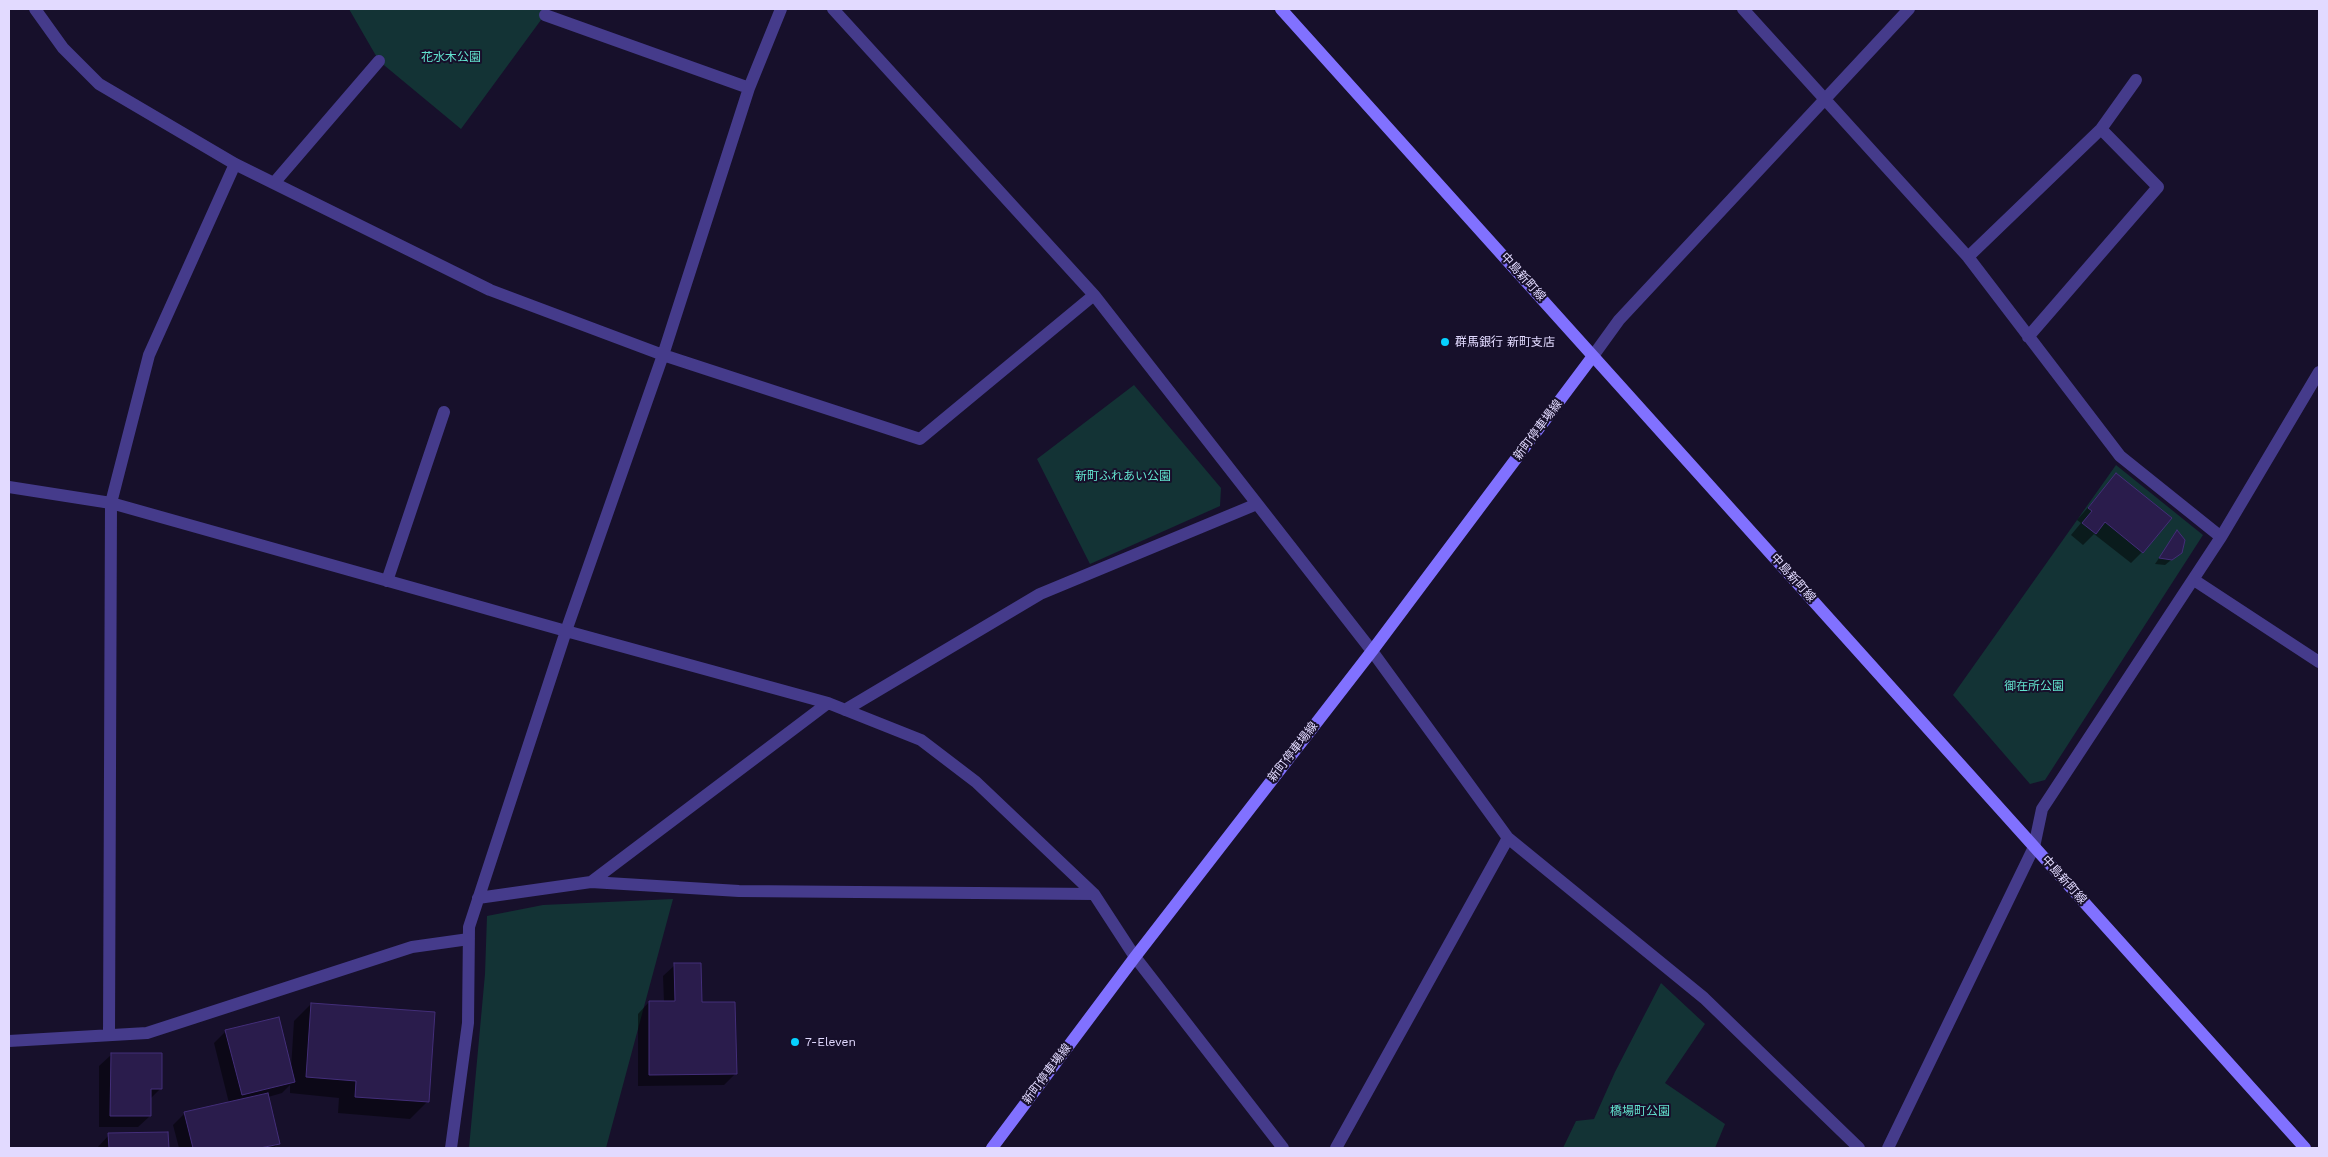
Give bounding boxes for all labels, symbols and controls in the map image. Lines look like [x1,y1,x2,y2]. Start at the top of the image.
park label: 花水木公園 [421,50,481,64]
street label: 中島新町線 [1498,250,1548,304]
place label: 群馬銀行 新町支店 [1455,335,1555,349]
marker: 群馬銀行 新町支店 [1439,336,1451,348]
street label: 新町停車場線 [1511,397,1565,463]
park label: 新町ふれあい公園 [1075,469,1171,483]
street label: 中島新町線 [1768,551,1818,605]
park label: 御在所公園 [2004,679,2064,693]
street label: 新町停車場線 [1265,719,1321,785]
street label: 中島新町線 [2039,853,2089,907]
place label: 7-Eleven [805,1035,856,1049]
marker: 7-Eleven [789,1036,801,1048]
street label: 新町停車場線 [1020,1041,1074,1107]
park label: 橋場町公園 [1610,1104,1670,1118]

